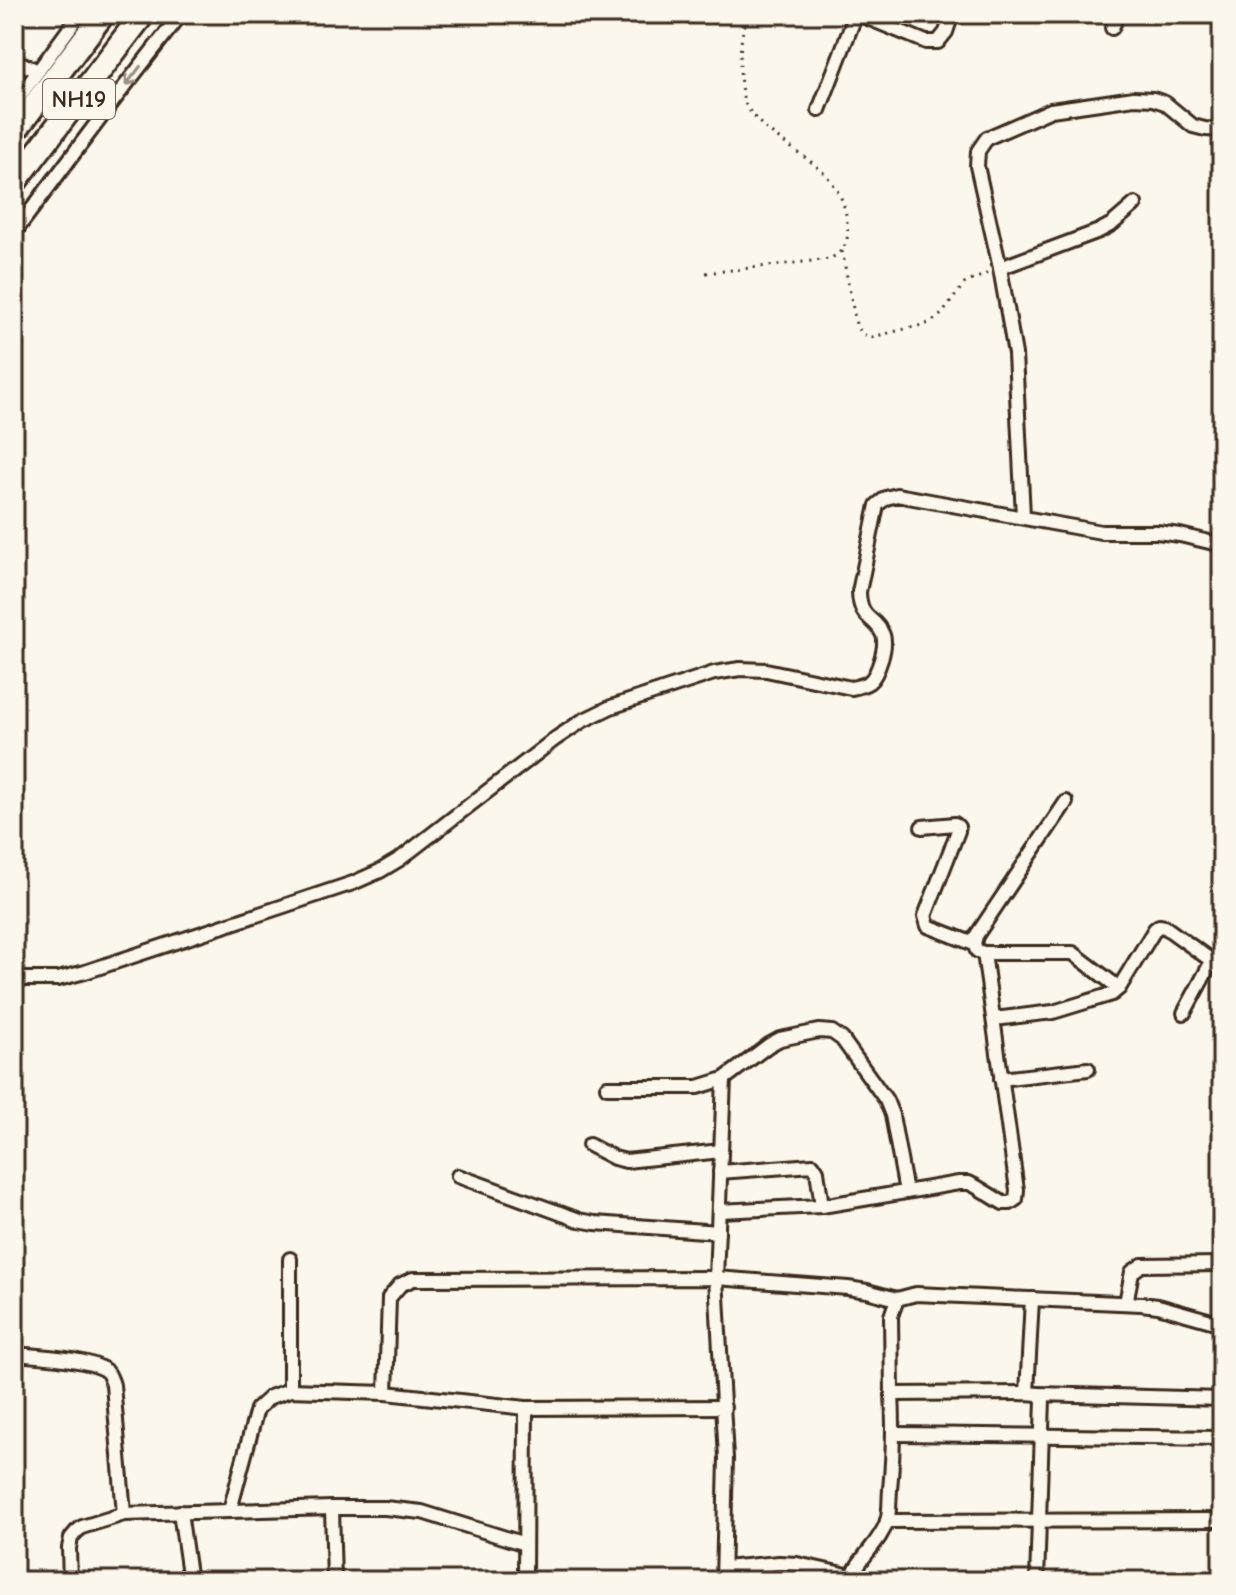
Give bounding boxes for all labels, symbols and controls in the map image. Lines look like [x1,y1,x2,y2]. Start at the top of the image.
one-way arrow [124,64,141,86]
road number: NH19 [43,79,115,119]

